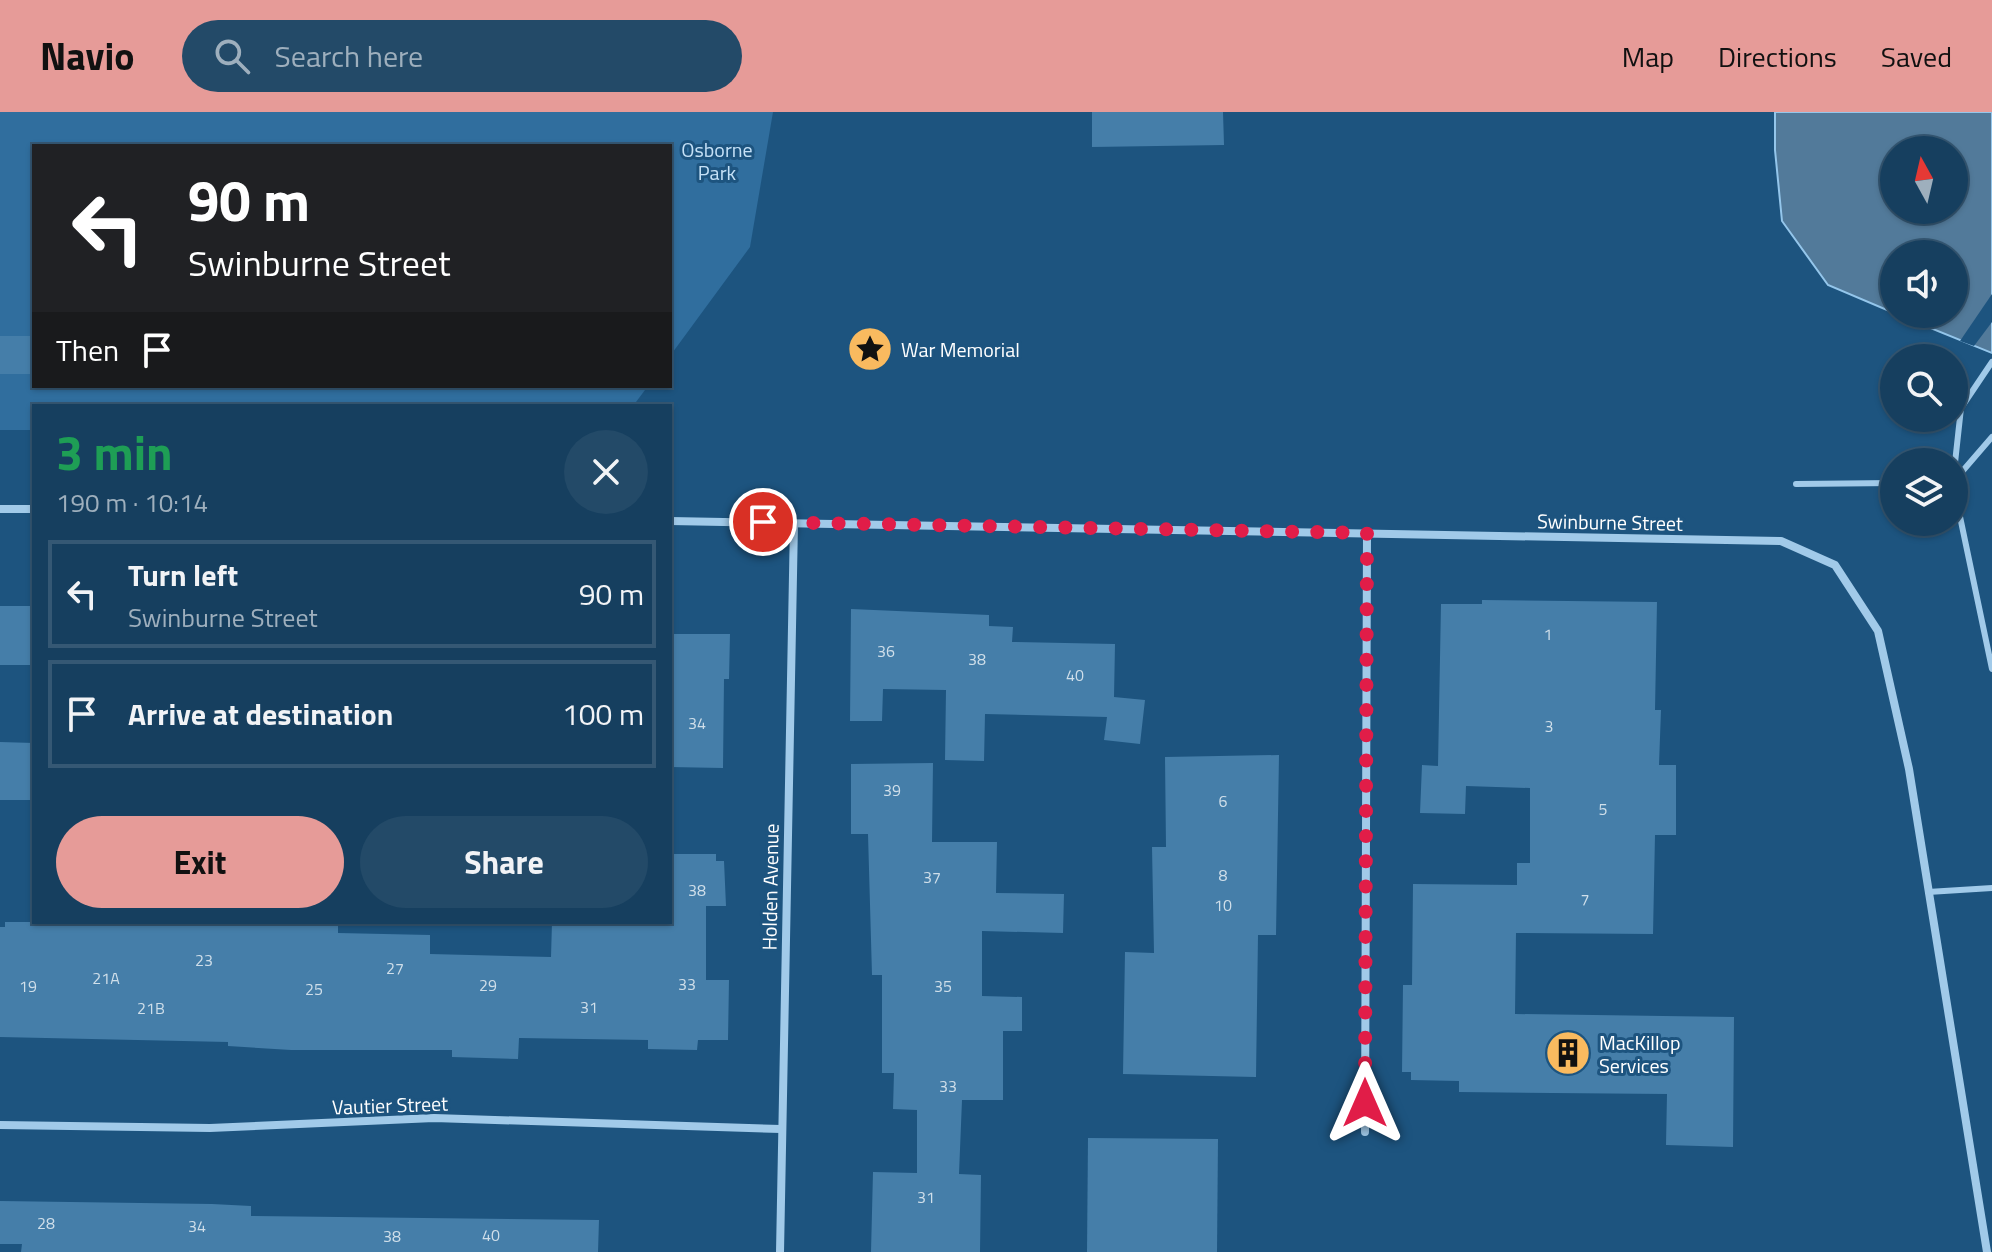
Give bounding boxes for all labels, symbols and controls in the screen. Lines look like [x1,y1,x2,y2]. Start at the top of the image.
search box [182,20,742,92]
text: Navio [40,27,134,85]
text: Search here [274,33,423,79]
icon: search [210,34,254,78]
text: Map [1622,35,1674,78]
text: Directions [1718,35,1837,78]
text: Saved [1881,35,1952,78]
park label: Osborne Park [681,134,753,188]
north arrow [1880,136,1968,224]
map controls [1880,136,1968,536]
text: 90 m [188,158,310,243]
icon: left [56,176,160,280]
text: Swinburne Street [188,235,451,290]
button: sound [1880,240,1968,328]
place icon: War Memorial [846,325,894,373]
text: Then [56,327,119,373]
icon: arrive [135,328,179,372]
place label: War Memorial [901,334,1020,365]
button: search [1880,344,1968,432]
text: 3 min [56,416,173,489]
button: close [564,430,648,514]
button: layers [1880,448,1968,536]
text: 190 m · 10:14 [56,483,208,522]
pin [729,488,797,556]
icon: arrive [741,500,785,544]
street label: Swinburne Street [1537,505,1683,539]
text: Turn left [128,552,238,598]
text: 90 m [579,571,644,617]
icon: left [60,572,104,616]
text: Swinburne Street [128,598,318,637]
house number: 1 [1544,622,1552,646]
house number: 36 [877,639,895,663]
house number: 38 [968,647,986,671]
house number: 40 [1066,663,1084,687]
text: Arrive at destination [128,691,393,737]
text: 100 m [562,691,644,737]
icon: arrive [60,692,104,736]
house number: 34 [688,711,706,735]
house number: 3 [1545,714,1553,738]
house number: 39 [883,778,901,802]
house number: 6 [1219,789,1228,813]
house number: 5 [1599,797,1608,821]
button: Exit [56,816,344,908]
button: Share [360,816,648,908]
street label: Holden Avenue [753,823,787,951]
house number: 8 [1219,863,1228,887]
house number: 37 [923,865,941,889]
house number: 38 [688,878,706,902]
house number: 7 [1581,887,1589,911]
house number: 10 [1214,893,1232,917]
house number: 23 [195,948,213,972]
house number: 27 [386,956,404,980]
house number: 21A [92,966,120,990]
house number: 33 [678,972,696,996]
house number: 29 [479,973,497,997]
house number: 19 [19,974,37,998]
house number: 35 [934,974,952,998]
house number: 25 [305,977,323,1001]
house number: 31 [580,995,598,1019]
house number: 21B [137,996,165,1020]
place label: MacKillop Services [1599,1027,1681,1081]
building icon: MacKillop Services [1544,1029,1592,1077]
position arrow [1323,1061,1407,1145]
house number: 33 [939,1074,957,1098]
street label: Vautier Street [331,1087,449,1123]
house number: 31 [917,1185,935,1209]
house number: 28 [37,1211,55,1235]
house number: 34 [188,1214,206,1238]
house number: 40 [482,1223,500,1247]
house number: 38 [383,1224,401,1248]

